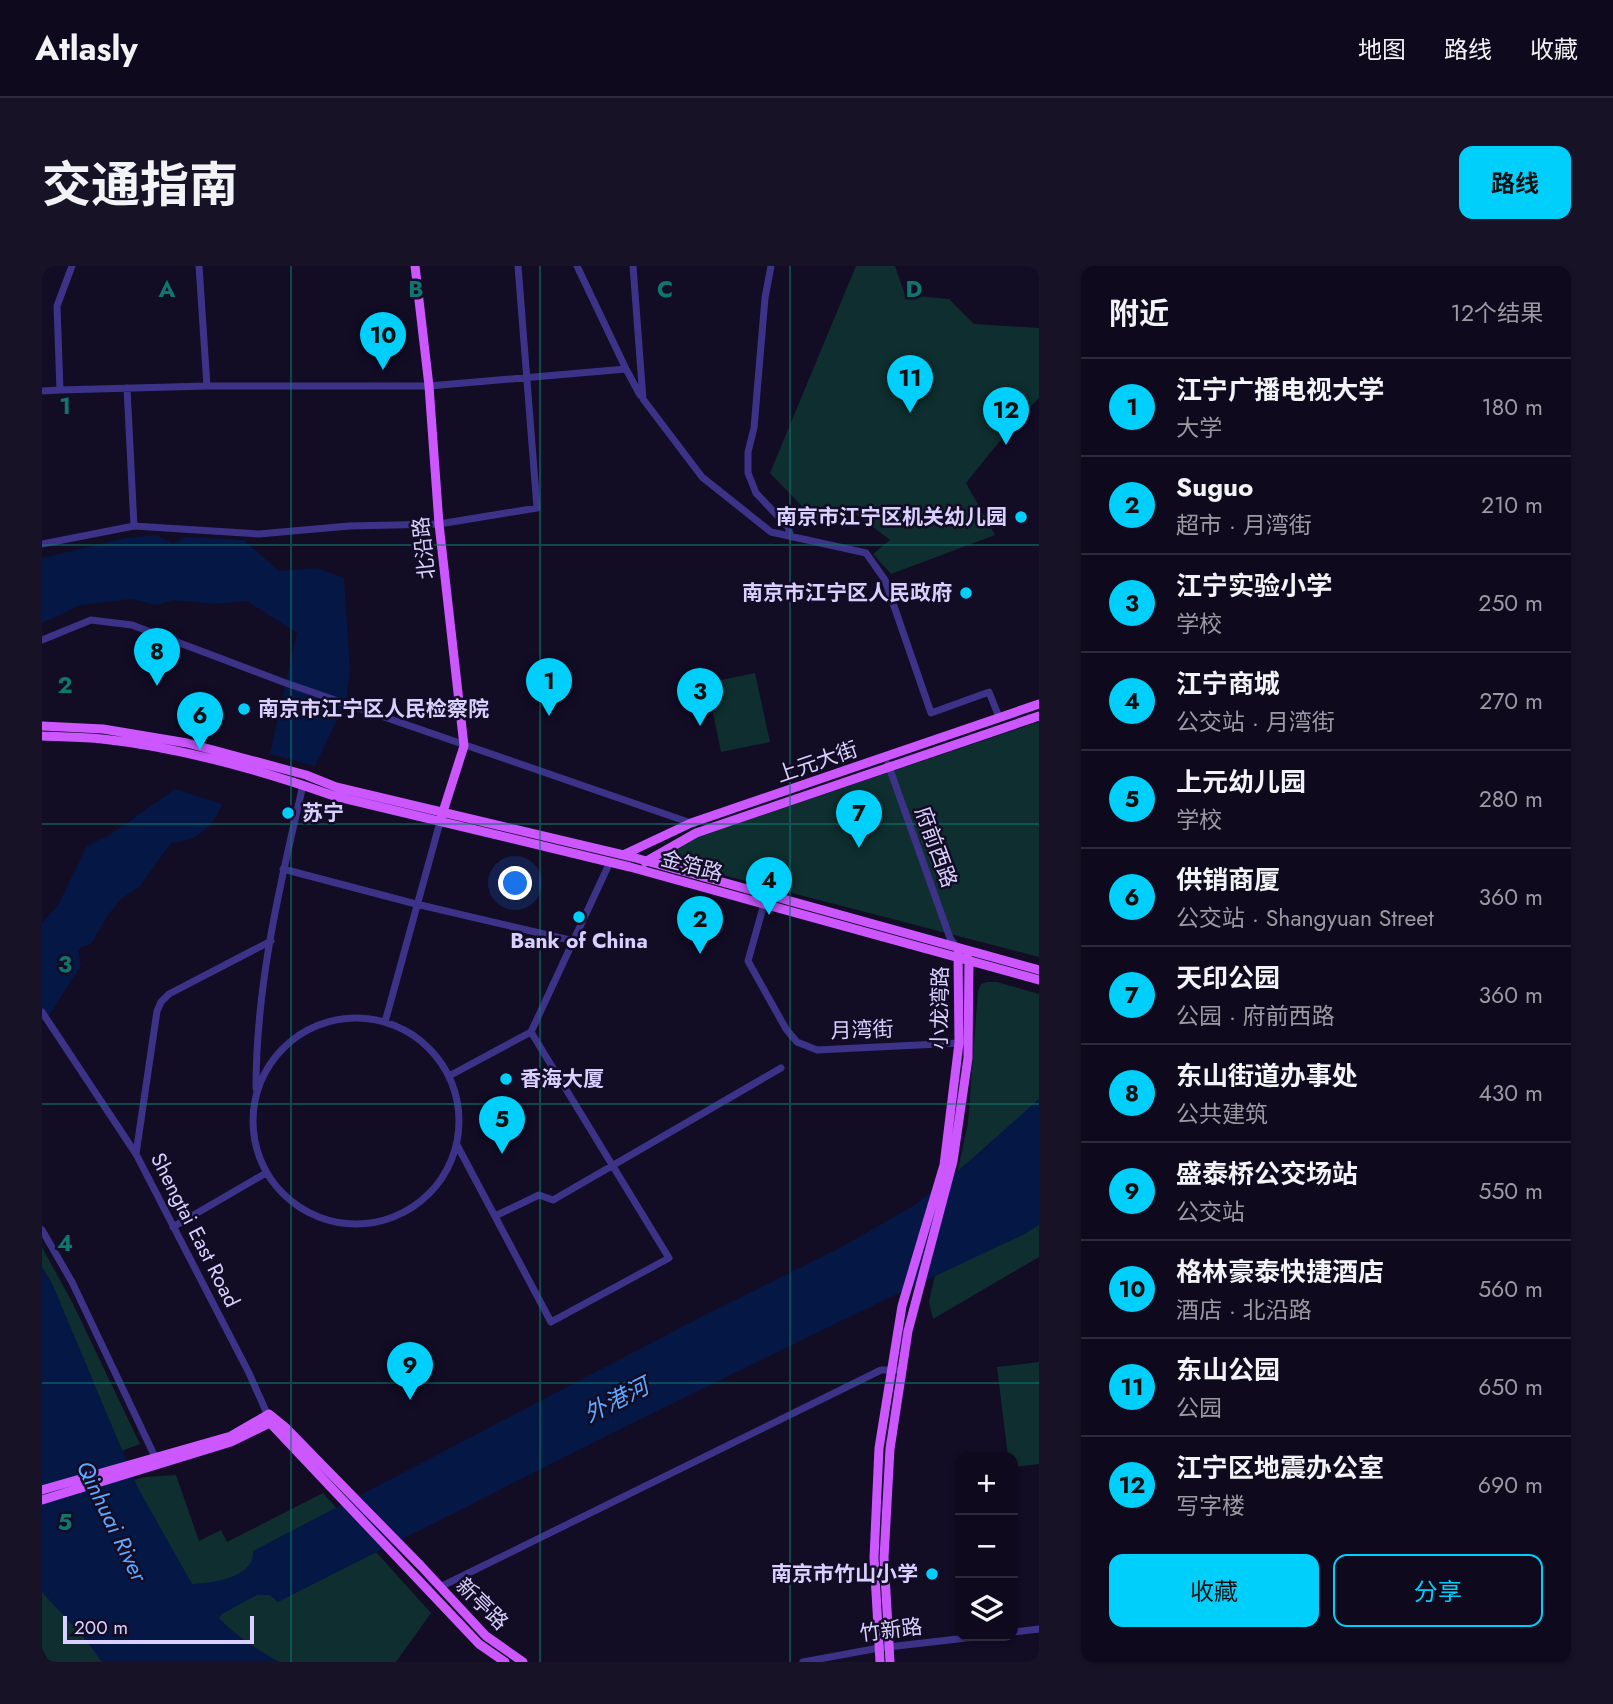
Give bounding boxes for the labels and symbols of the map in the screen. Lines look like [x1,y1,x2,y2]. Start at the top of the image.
text: A [158,272,176,306]
text: B [408,272,424,306]
text: C [657,272,673,306]
text: D [906,272,923,306]
pin: 10 [360,312,406,370]
pin: 11 [887,355,933,413]
pin: 12 [983,387,1029,445]
text: 1 [59,389,71,423]
place label: 南京市江宁区机关幼儿园 [776,502,1007,532]
marker: 南京市江宁区机关幼儿园 [1013,509,1029,525]
street label: 北沿路 [406,515,442,581]
place label: 南京市江宁区人民政府 [742,578,952,608]
marker: 南京市江宁区人民政府 [958,585,974,601]
pin: 8 [134,628,180,686]
pin: 1 [526,658,572,716]
text: 2 [57,668,73,702]
pin: 3 [677,668,723,726]
pin: 6 [177,692,223,750]
place label: 南京市江宁区人民检察院 [258,694,489,724]
marker: 南京市江宁区人民检察院 [236,701,252,717]
street label: 上元大街 [772,734,862,790]
pin: 7 [836,790,882,848]
place label: 苏宁 [302,798,344,828]
street label: 府前西路 [908,802,964,892]
marker: 苏宁 [280,805,296,821]
street label: 金箔路 [658,843,726,889]
pin: 4 [746,857,792,915]
your location [498,866,532,900]
pin: 2 [677,896,723,954]
marker: Bank of China [571,909,587,925]
place label: Bank of China [510,926,648,956]
text: 3 [58,947,72,981]
street label: 小龙湾路 [924,966,956,1050]
street label: 月湾街 [830,1014,894,1046]
place label: 香海大厦 [520,1064,604,1094]
marker: 香海大厦 [498,1071,514,1087]
pin: 5 [479,1096,525,1154]
street label: Shengtai East Road [143,1147,247,1313]
text: 4 [57,1226,73,1260]
pin: 9 [387,1342,433,1400]
water label: 外港河 [578,1367,658,1431]
water label: Qinhuai River [68,1455,157,1588]
text: 5 [58,1505,72,1539]
place label: 南京市竹山小学 [771,1559,918,1589]
marker: 南京市竹山小学 [924,1566,940,1582]
street label: 新亭路 [449,1571,515,1637]
street label: 竹新路 [858,1611,924,1649]
scale bar [63,1613,254,1645]

